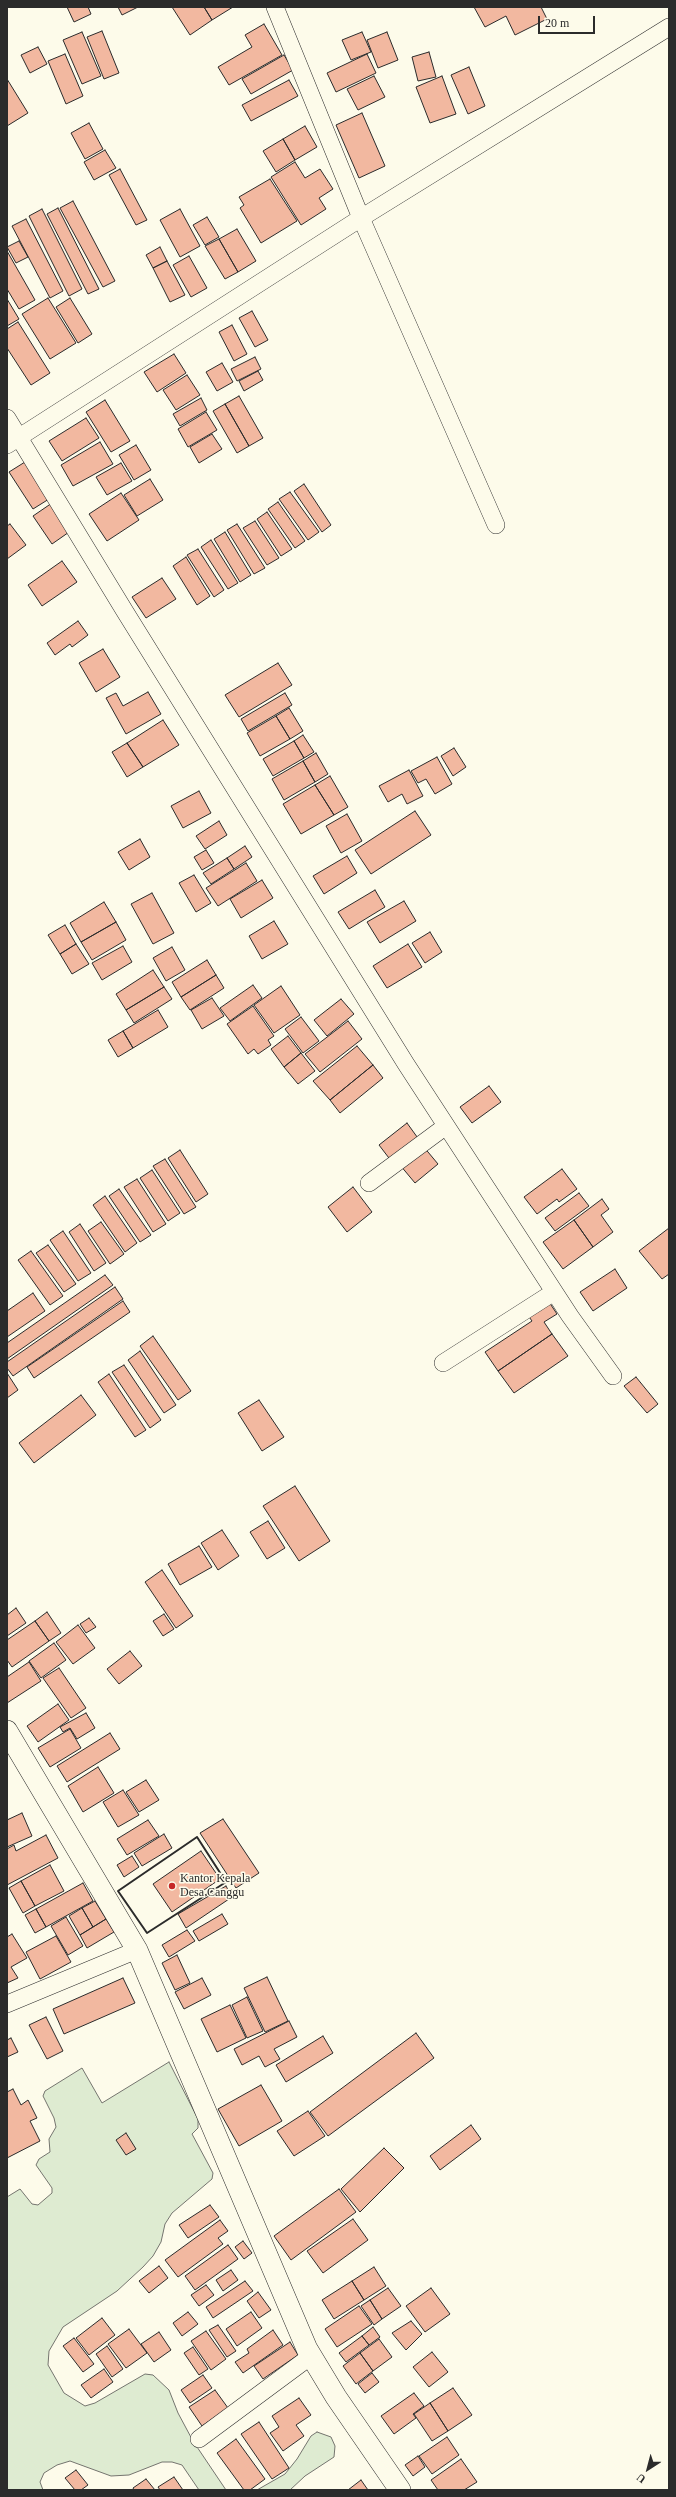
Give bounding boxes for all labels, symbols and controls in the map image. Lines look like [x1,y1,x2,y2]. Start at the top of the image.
scale bar [540,8,597,34]
text: 20 m [545,16,569,30]
place label: Kantor Kepala Desa Canggu [180,1872,250,1900]
marker: Kantor Kepala Desa Canggu [167,1881,177,1891]
north arrow [628,2449,668,2489]
text: U [634,2472,648,2486]

